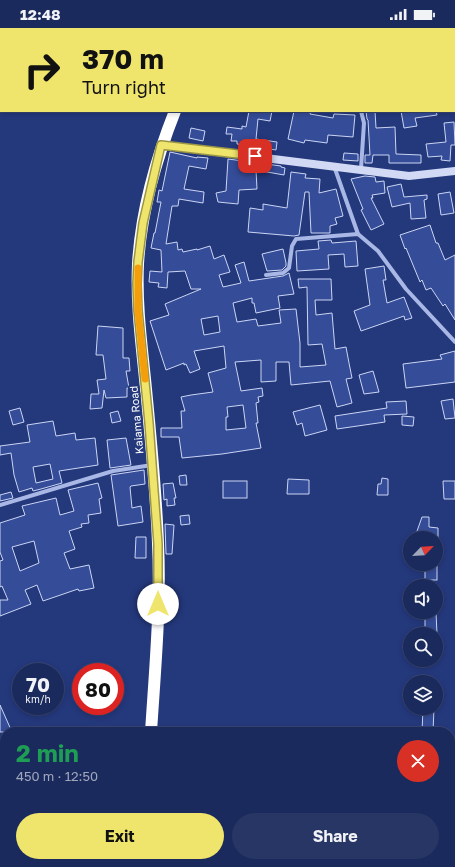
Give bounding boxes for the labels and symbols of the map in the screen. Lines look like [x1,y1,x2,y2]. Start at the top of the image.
pin [238,139,272,173]
street label: Kaiama Road [127,385,145,455]
north arrow [403,531,443,571]
position arrow [137,583,179,625]
speed limit sign: 80 [72,663,124,715]

